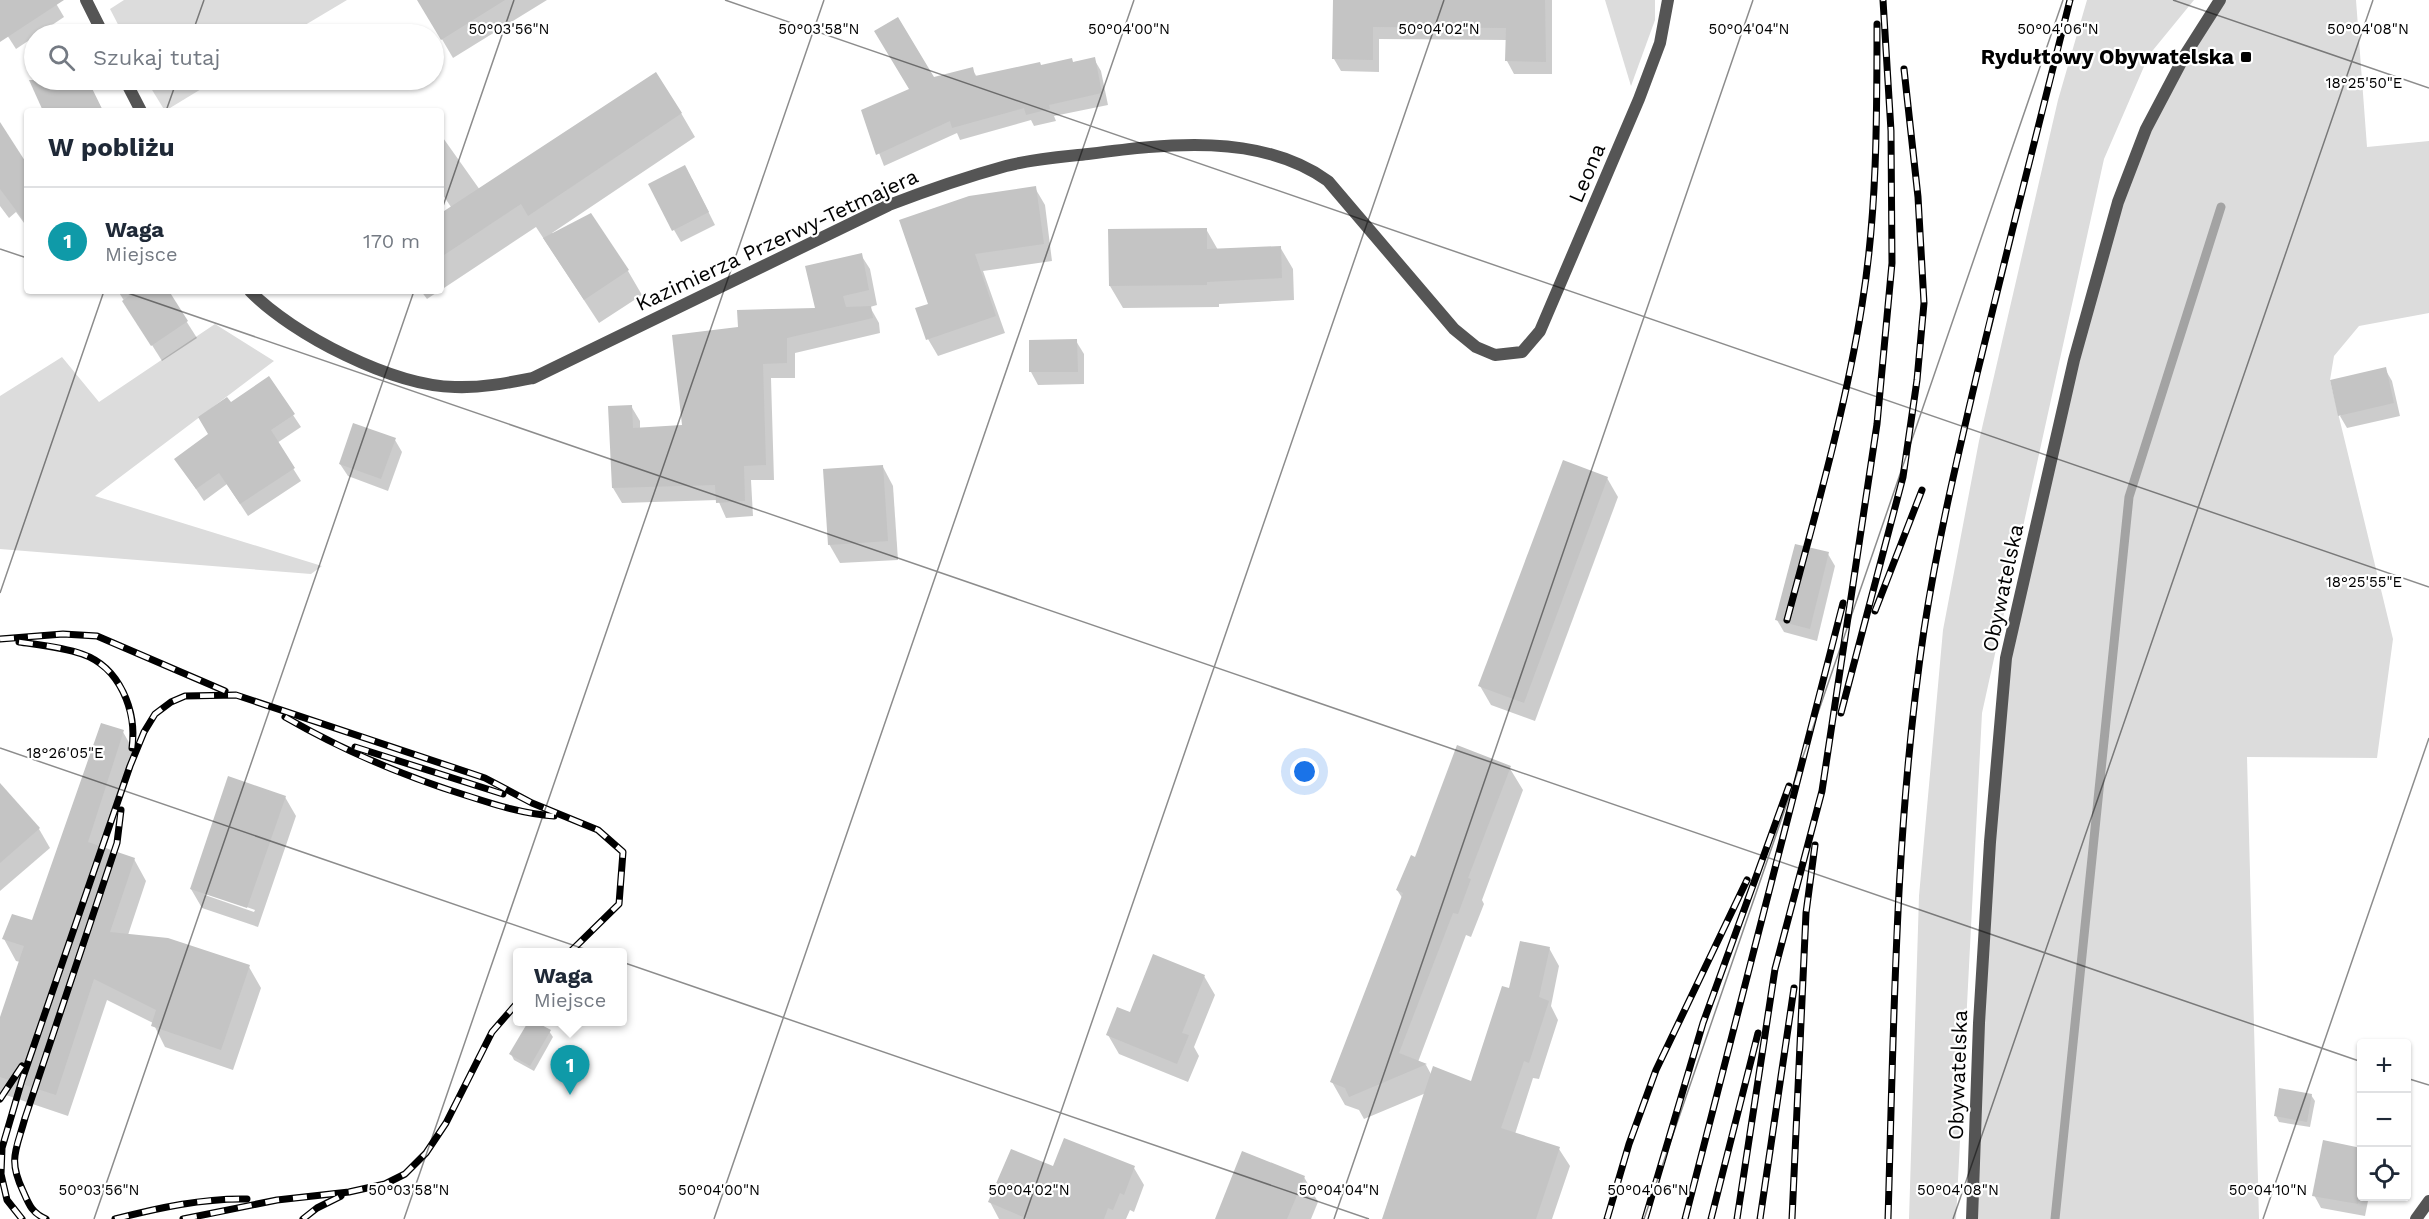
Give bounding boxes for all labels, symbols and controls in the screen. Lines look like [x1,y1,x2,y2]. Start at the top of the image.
text: 50°03'56"N [468,20,550,38]
text: 50°03'58"N [778,20,860,38]
text: 50°04'00"N [1088,20,1170,38]
text: 50°04'02"N [1398,20,1480,38]
text: 50°04'04"N [1708,20,1790,38]
text: 50°04'06"N [2017,20,2099,38]
text: 50°04'08"N [2327,20,2409,38]
search box [24,24,444,90]
icon: search [45,41,78,74]
place label: Rydułtowy Obywatelska [1981,44,2235,69]
text: Szukaj tutaj [93,45,220,70]
marker: Rydułtowy Obywatelska [2239,50,2253,64]
text: 18°25'50"E [2326,74,2402,92]
text: W pobliżu [48,132,175,162]
street label: Leona [1563,139,1610,206]
street label: Kazimierza Przerwy-Tetmajera [632,163,922,316]
text: Waga [105,217,164,242]
text: 1 [63,229,72,253]
text: 170 m [363,229,420,253]
text: Miejsce [105,242,178,266]
street label: Obywatelska [1977,522,2028,654]
text: 18°25'55"E [2326,573,2402,591]
text: 18°26'05"E [26,744,104,762]
your location [1290,757,1319,786]
popup [513,948,627,1026]
text: Waga [534,963,593,988]
text: Miejsce [534,988,606,1012]
street label: Obywatelska [1943,1009,1972,1140]
map controls [2357,1039,2411,1201]
button: + [2357,1039,2411,1093]
pin: 1 [550,1046,590,1095]
button: − [2357,1093,2411,1147]
button: locate [2357,1147,2411,1201]
text: 50°03'56"N [58,1181,140,1199]
text: 50°03'58"N [368,1181,450,1199]
text: 50°04'00"N [678,1181,760,1199]
text: 50°04'02"N [988,1181,1070,1199]
text: 50°04'04"N [1298,1181,1380,1199]
text: 50°04'06"N [1607,1181,1689,1199]
text: 50°04'08"N [1917,1181,1999,1199]
text: 50°04'10"N [2229,1181,2307,1199]

